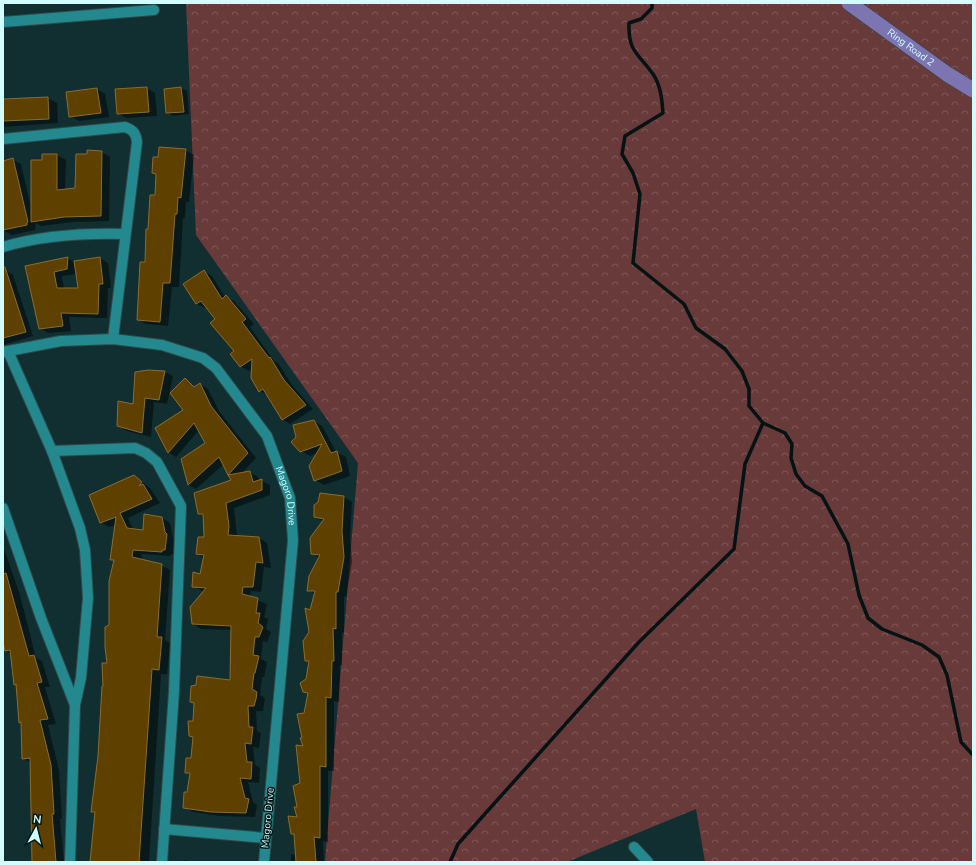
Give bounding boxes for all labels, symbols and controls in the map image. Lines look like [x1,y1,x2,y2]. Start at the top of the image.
street label: Ring Road 2 [884,26,937,69]
street label: Magoro Drive [272,464,299,526]
street label: Magoro Drive [258,787,278,849]
north arrow [16,809,56,849]
text: N [32,812,42,828]

